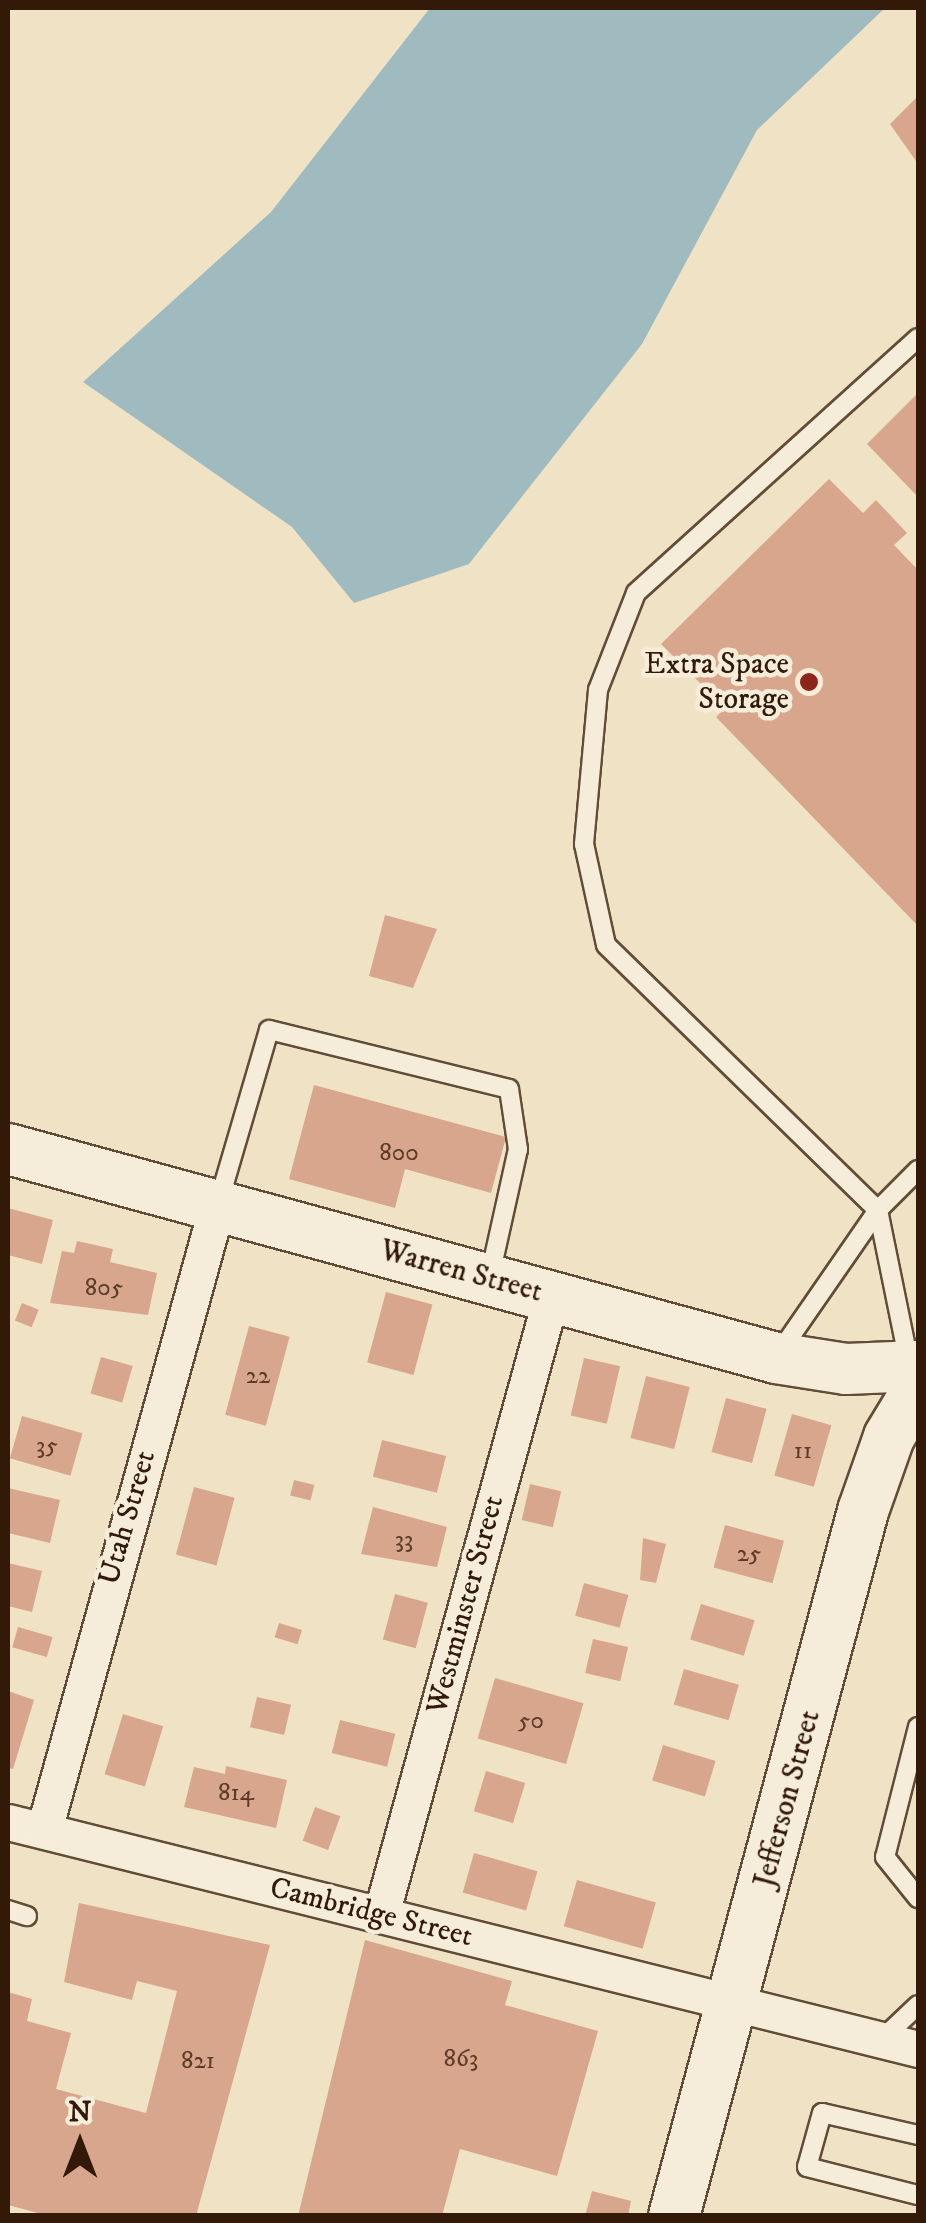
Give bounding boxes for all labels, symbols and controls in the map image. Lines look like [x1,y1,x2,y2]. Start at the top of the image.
place label: Extra Space Storage [644,647,789,718]
marker: Extra Space Storage [798,671,820,693]
house number: 800 [379,1138,419,1168]
street label: Warren Street [376,1233,546,1311]
house number: 805 [85,1273,123,1303]
house number: 22 [246,1361,270,1391]
house number: 35 [36,1431,58,1461]
house number: 11 [794,1436,812,1466]
street label: Utah Street [92,1447,164,1589]
street label: Westminster Street [420,1492,512,1718]
house number: 33 [395,1525,413,1555]
house number: 25 [737,1539,761,1569]
house number: 50 [518,1706,544,1736]
street label: Jefferson Street [747,1707,829,1891]
house number: 814 [218,1778,254,1808]
street label: Cambridge Street [266,1870,476,1956]
house number: 863 [444,2044,478,2074]
house number: 821 [181,2046,215,2076]
north arrow [30,2093,130,2193]
text: N [69,2095,91,2130]

